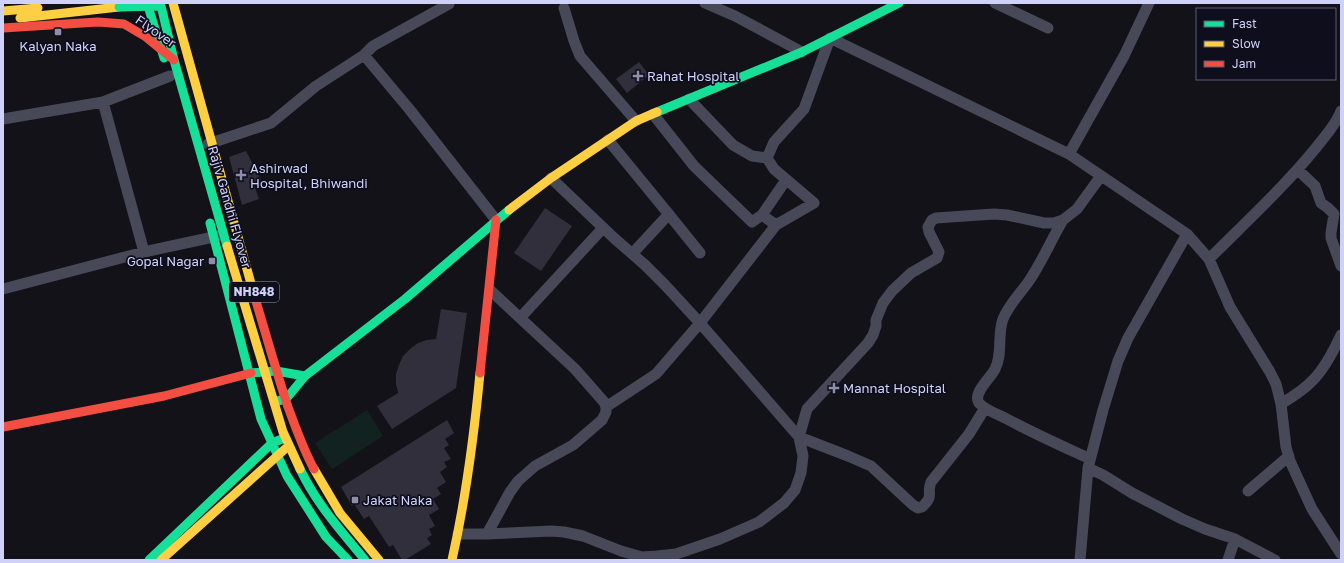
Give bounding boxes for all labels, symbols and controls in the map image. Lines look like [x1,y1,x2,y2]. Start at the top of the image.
legend [1196,8,1336,80]
street label: Flyover [133,11,179,51]
text: Fast [1232,16,1257,31]
marker: Kalyan Naka [53,27,63,37]
text: Slow [1232,36,1260,51]
place label: Kalyan Naka [19,38,97,54]
text: Jam [1232,56,1256,71]
place label: Rahat Hospital [647,68,739,84]
marker: Rahat Hospital [632,70,644,82]
street label: Rajiv Gandhi Flyover [205,144,255,270]
place label: Ashirwad Hospital, Bhiwandi [250,160,368,191]
marker: Ashirwad Hospital, Bhiwandi [235,169,247,181]
place label: Gopal Nagar [127,253,204,269]
marker: Gopal Nagar [207,256,217,266]
road number: NH848 [229,282,279,302]
place label: Mannat Hospital [843,380,946,396]
marker: Mannat Hospital [828,382,840,394]
place label: Jakat Naka [363,492,432,508]
marker: Jakat Naka [350,495,360,505]

